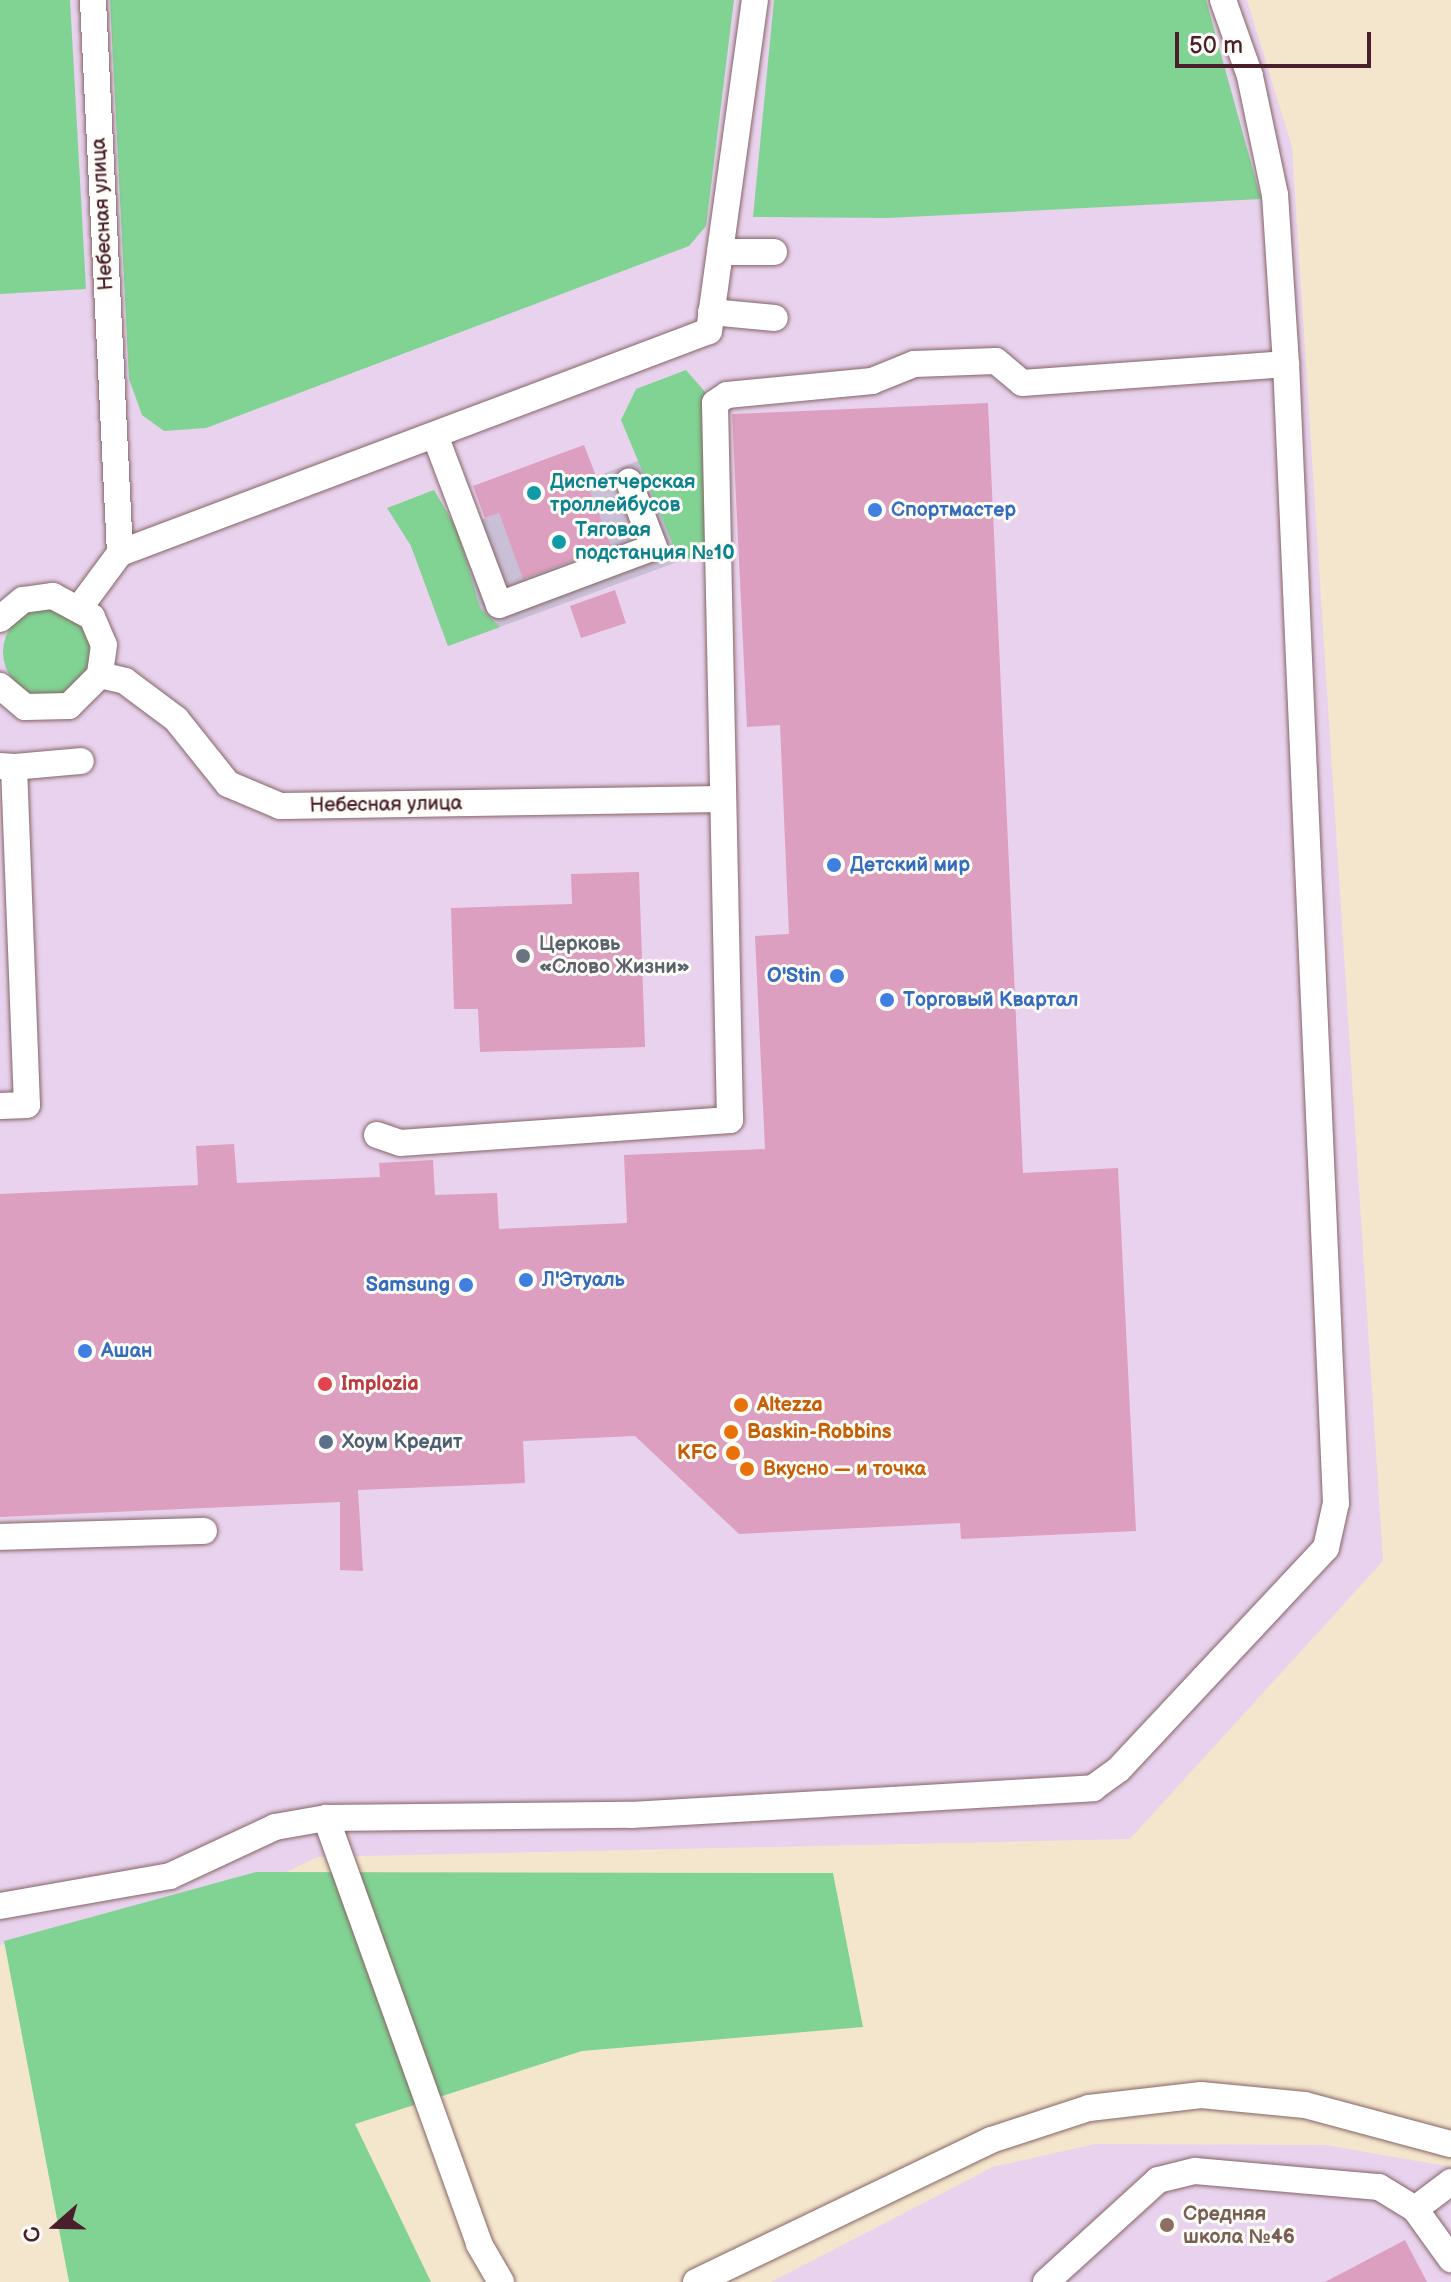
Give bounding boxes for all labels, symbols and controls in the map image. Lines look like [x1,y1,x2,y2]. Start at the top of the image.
scale bar [1179,16,1375,66]
text: 50 m [1189,31,1243,60]
street label: Небесная улица [87,137,119,291]
place label: Диспетчерская троллейбусов [550,470,696,517]
marker: Диспетчерская троллейбусов [525,484,543,502]
place label: Спортмастер [891,498,1016,522]
marker: Спортмастер [866,501,884,519]
place label: Тяговая подстанция №10 [575,518,735,565]
marker: Тяговая подстанция №10 [550,533,568,551]
street label: Небесная улица [309,792,463,818]
place label: Детский мир [850,853,970,877]
marker: Детский мир [825,856,843,874]
place label: Церковь «Слово Жизни» [539,932,690,979]
marker: Церковь «Слово Жизни» [514,947,532,965]
place label: O'Stin [767,964,821,988]
marker: O'Stin [828,967,846,985]
place label: Торговый Квартал [903,988,1078,1012]
marker: Торговый Квартал [878,991,896,1009]
place label: Л'Этуаль [542,1268,625,1292]
marker: Л'Этуаль [517,1271,535,1289]
place label: Samsung [366,1273,450,1297]
marker: Samsung [457,1276,475,1294]
place label: Ашан [101,1339,153,1363]
marker: Ашан [76,1342,94,1360]
place label: Implozia [341,1372,419,1396]
marker: Implozia [316,1375,334,1393]
place label: Altezza [757,1393,823,1417]
marker: Altezza [732,1396,750,1414]
place label: Baskin-Robbins [747,1420,892,1444]
marker: Baskin-Robbins [722,1423,740,1441]
place label: Хоум Кредит [342,1430,462,1454]
marker: Хоум Кредит [317,1433,335,1451]
place label: KFC [677,1441,717,1465]
marker: KFC [724,1444,742,1462]
place label: Вкусно — и точка [763,1457,926,1481]
marker: Вкусно — и точка [738,1460,756,1478]
north arrow [16,2186,96,2266]
place label: Средняя школа №46 [1183,2202,1295,2249]
marker: Средняя школа №46 [1158,2216,1176,2234]
text: С [18,2223,48,2246]

